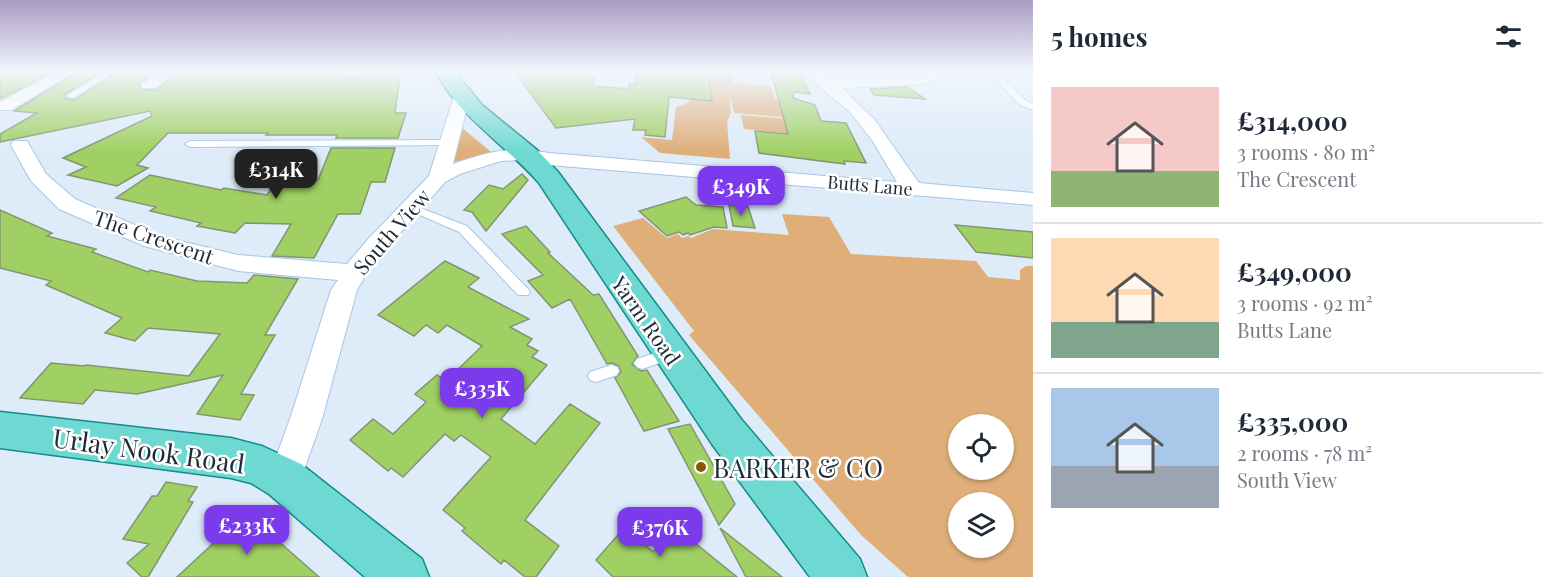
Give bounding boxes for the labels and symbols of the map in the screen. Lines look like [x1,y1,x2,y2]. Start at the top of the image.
pin: £314K [234,149,318,200]
pin: £349K [699,166,783,217]
street label: Butts Lane [826,169,914,201]
street label: South View [346,182,437,280]
street label: The Crescent [90,202,218,270]
street label: Yarm Road [606,269,688,370]
pin: £335K [440,368,524,419]
street label: Urlay Nook Road [51,419,247,481]
place label: BARKER & CO [713,450,883,485]
marker: BARKER & CO [694,460,708,474]
pin: £233K [205,505,289,556]
pin: £376K [618,507,702,558]

